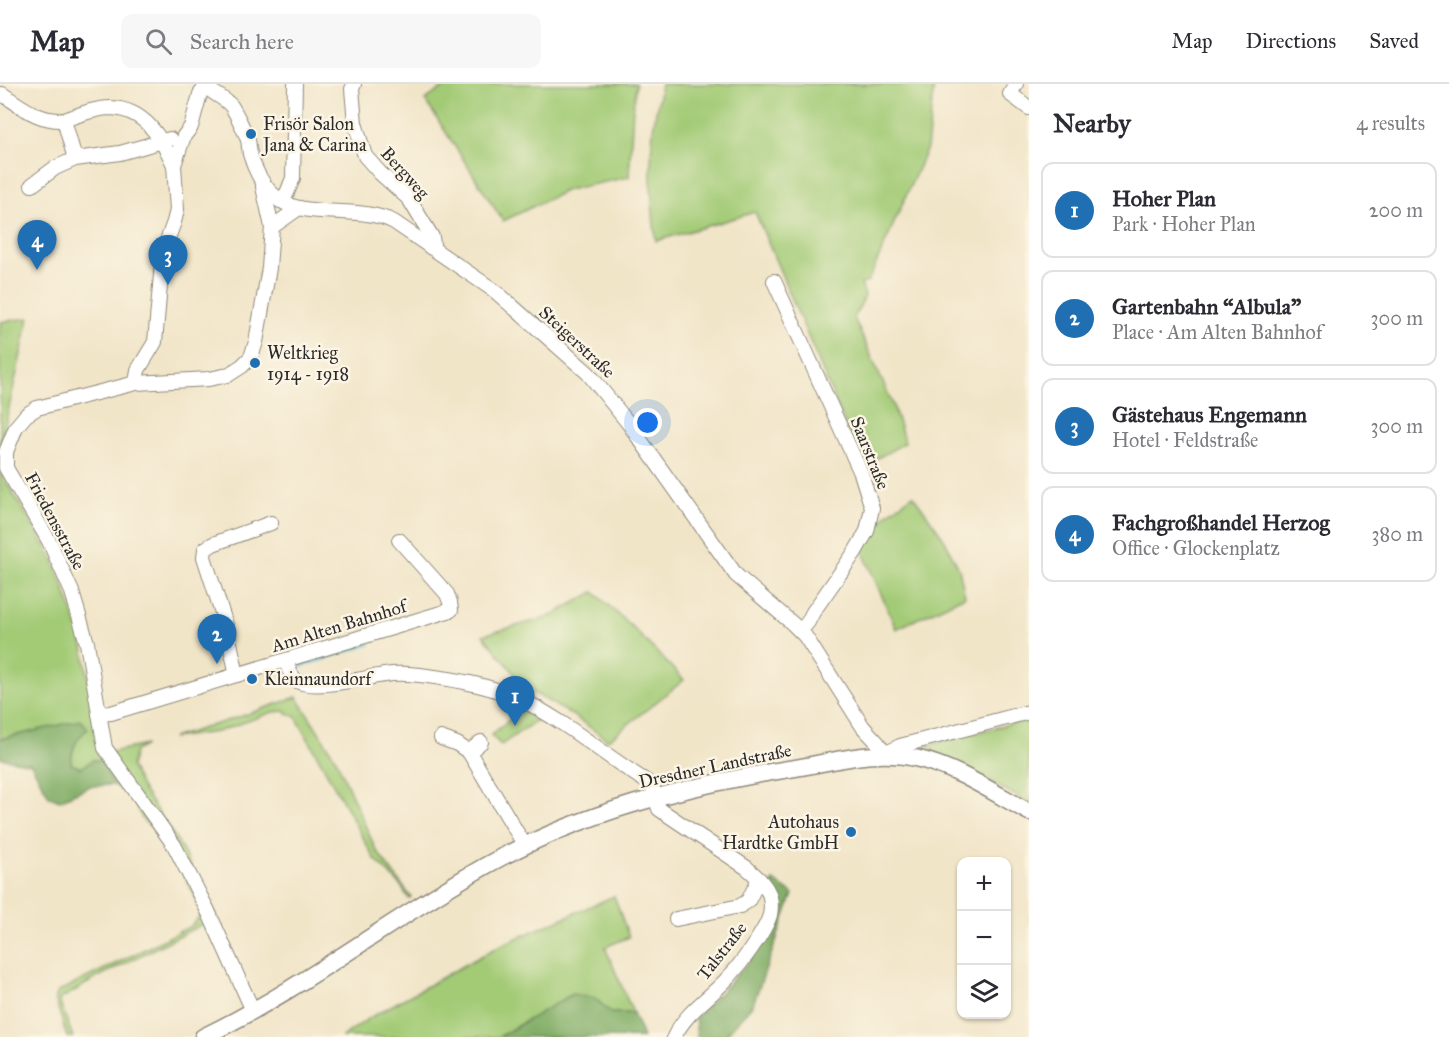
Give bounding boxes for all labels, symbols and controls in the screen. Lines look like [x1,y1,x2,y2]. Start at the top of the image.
search box [121,14,541,68]
text: Map [30,24,85,59]
icon: search [142,25,175,58]
text: Search here [190,28,294,55]
text: Map [1172,28,1213,54]
text: Directions [1246,28,1336,54]
text: Saved [1369,28,1419,54]
text: Nearby [1053,107,1131,139]
text: 4 results [1356,111,1425,135]
place label: Frisör Salon Jana & Carina [261,113,367,157]
marker: Frisör Salon Jana & Carina [244,127,258,141]
street label: Bergweg [375,142,434,205]
text: Hoher Plan [1112,185,1216,212]
text: 1 [1071,198,1078,222]
text: 200 m [1369,198,1423,222]
text: Park · Hoher Plan [1112,212,1256,236]
pin: 4 [18,220,57,270]
pin: 3 [148,236,188,285]
text: Gartenbahn “Albula” [1112,293,1301,320]
street label: Steigerstraße [534,301,620,383]
text: 2 [1070,306,1079,330]
text: 300 m [1371,306,1423,330]
text: Place · Am Alten Bahnhof [1112,320,1323,344]
place label: Weltkrieg 1914 - 1918 [267,342,349,385]
marker: Weltkrieg 1914 - 1918 [248,356,262,370]
text: Gästehaus Engemann [1112,401,1307,428]
your location [633,408,662,437]
street label: Saarstraße [845,413,895,493]
text: 3 [1071,414,1079,438]
text: 300 m [1371,414,1423,438]
text: Hotel · Feldstraße [1112,428,1258,452]
street label: Friedensstraße [20,468,90,574]
text: Fachgroßhandel Herzog [1112,509,1330,536]
text: 4 [1069,522,1080,546]
text: 380 m [1372,522,1423,546]
text: Office · Glockenplatz [1112,536,1280,560]
street label: Am Alten Bahnhof [268,594,412,657]
pin: 2 [198,614,236,664]
place label: Kleinnaundorf [264,668,374,690]
marker: Kleinnaundorf [245,672,259,686]
pin: 1 [496,676,534,726]
street label: Dresdner Landstraße [637,739,793,793]
place label: Autohaus Hardtke GmbH [722,811,839,854]
marker: Autohaus Hardtke GmbH [844,825,858,839]
map controls [957,857,1011,1019]
button: + [957,857,1011,911]
button: − [957,911,1011,965]
street label: Talstraße [692,917,752,985]
button: layers [957,965,1011,1019]

